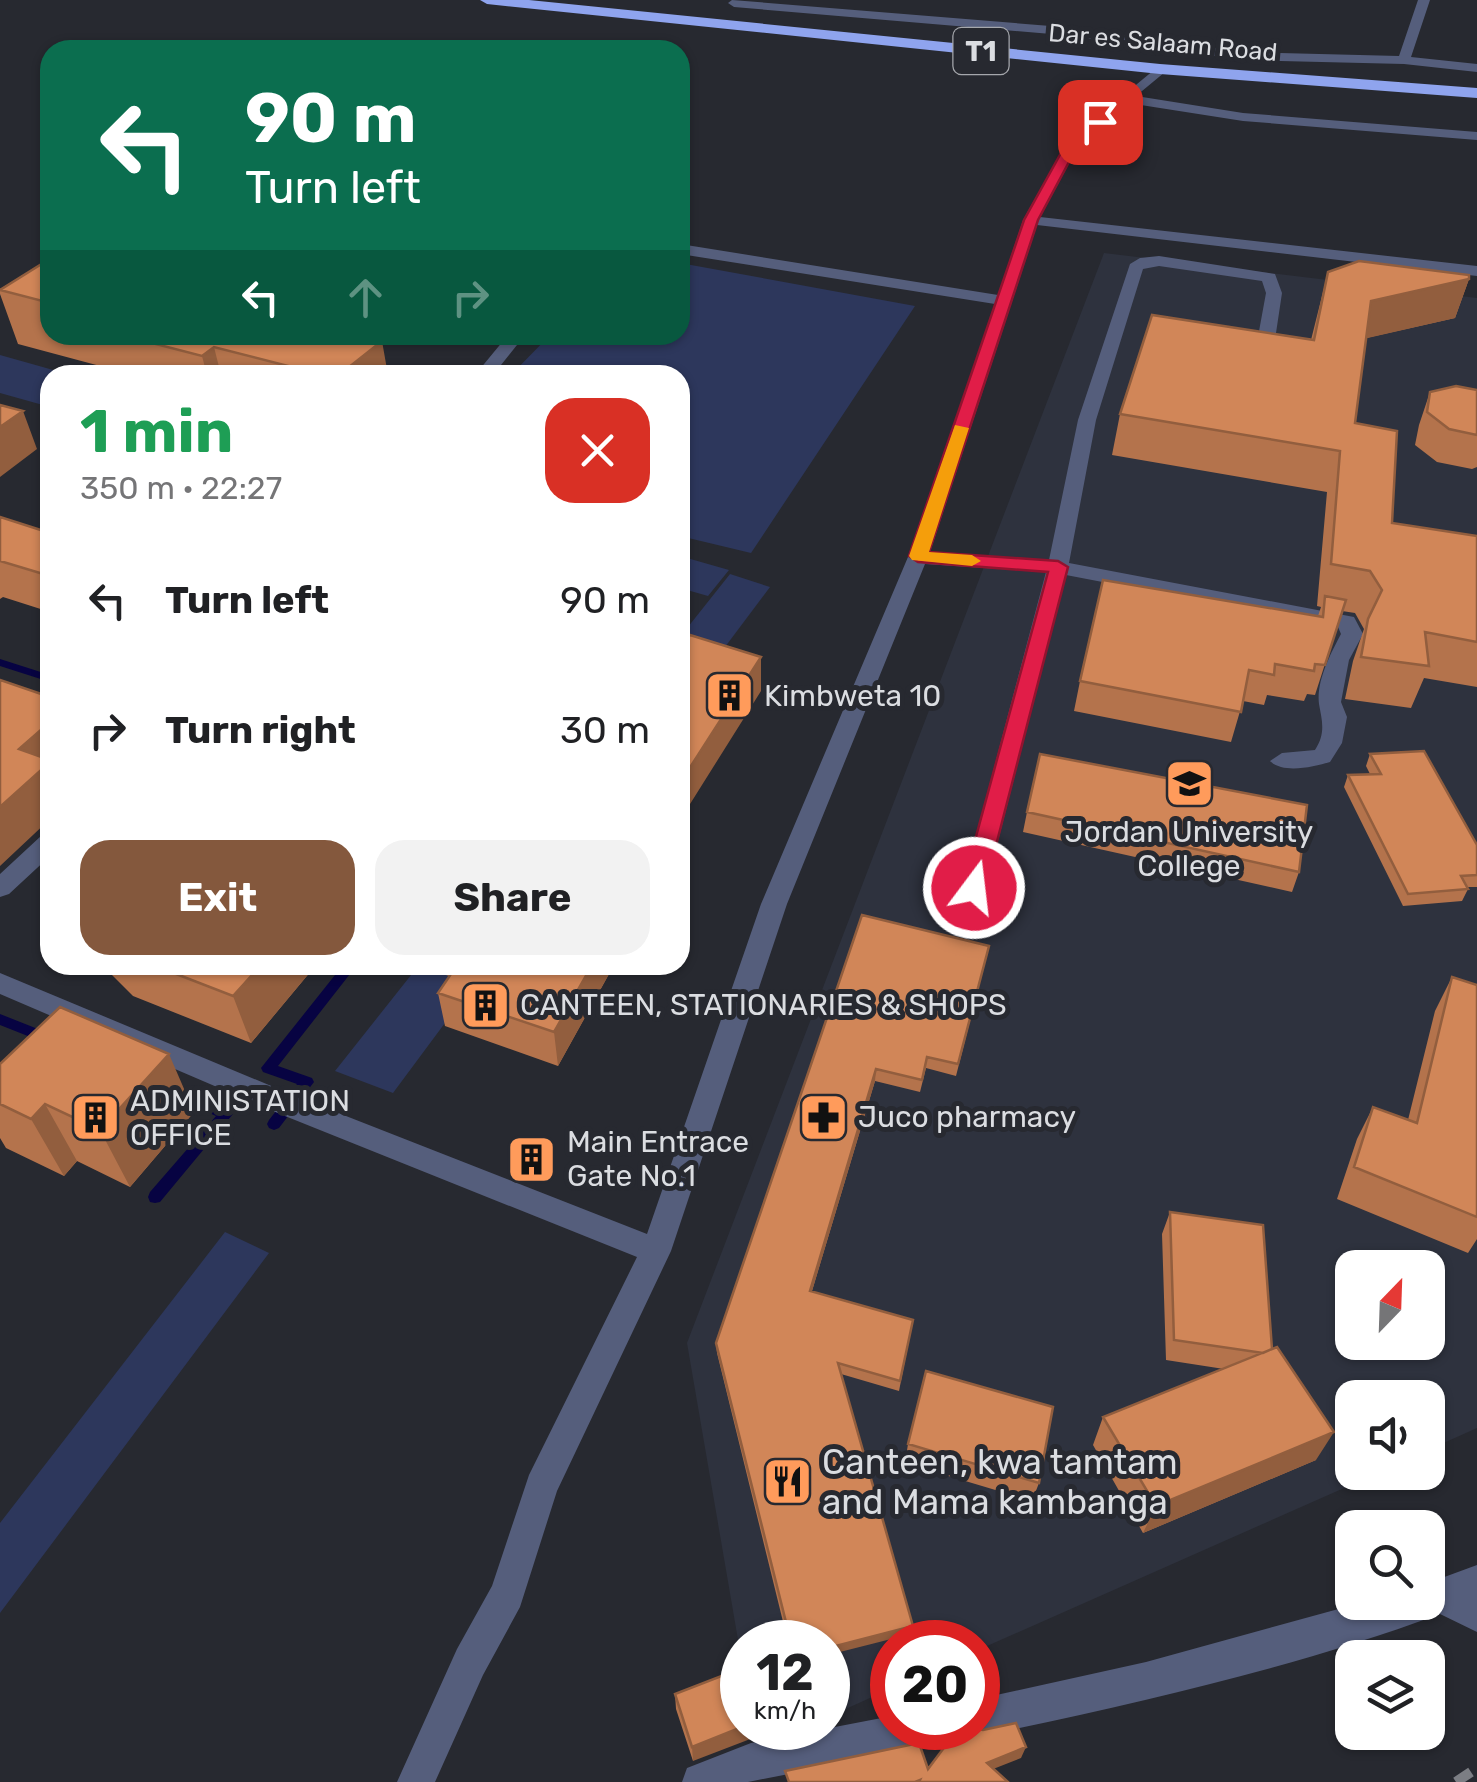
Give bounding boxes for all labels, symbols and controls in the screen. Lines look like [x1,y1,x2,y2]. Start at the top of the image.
street label: Dar es Salaam Road [1047,18,1279,67]
road number: T1 [954,28,1008,74]
text: 90 m [245,77,417,160]
icon: left [80,80,210,210]
pin [1058,80,1143,165]
icon: arrive [1073,95,1128,150]
text: Turn left [245,161,421,214]
icon: left [233,270,288,325]
icon: ahead [338,270,393,325]
icon: right [443,270,498,325]
text: 1 min [80,396,233,467]
button: close [545,398,650,503]
text: 350 m · 22:27 [80,469,282,507]
icon: left [80,573,135,628]
text: Turn left [165,577,329,623]
text: 90 m [560,577,650,623]
building icon: Kimbweta 10 [703,670,755,722]
place label: Kimbweta 10 [764,678,941,714]
icon: right [80,703,135,758]
text: Turn right [165,707,356,753]
text: 30 m [560,707,650,753]
school or university icon: Jordan University College [1163,757,1215,809]
place label: Jordan University College [1065,814,1313,884]
position arrow [922,836,1026,940]
button: Exit [80,840,355,955]
button: Share [375,840,650,955]
building icon: CANTEEN, STATIONARIES & SHOPS [459,979,511,1031]
place label: CANTEEN, STATIONARIES & SHOPS [520,987,1007,1023]
place label: ADMINISTATION OFFICE [130,1083,350,1153]
pharmacy icon: Juco pharmacy [797,1091,849,1143]
building icon: ADMINISTATION OFFICE [69,1092,121,1144]
place label: Juco pharmacy [858,1099,1076,1135]
place label: Main Entrace Gate No.1 [567,1124,749,1194]
building icon: Main Entrace Gate No.1 [506,1133,558,1185]
north arrow [1335,1250,1445,1360]
map controls [1335,1250,1445,1750]
button: sound [1335,1380,1445,1490]
place label: Canteen, kwa tamtam and Mama kambanga [822,1441,1178,1523]
restaurant icon: Canteen, kwa tamtam and Mama kambanga [761,1456,813,1508]
button: search [1335,1510,1445,1620]
speed limit sign: 20 [870,1620,1000,1750]
button: layers [1335,1640,1445,1750]
text: 12 [756,1643,814,1703]
text: km/h [754,1696,816,1725]

